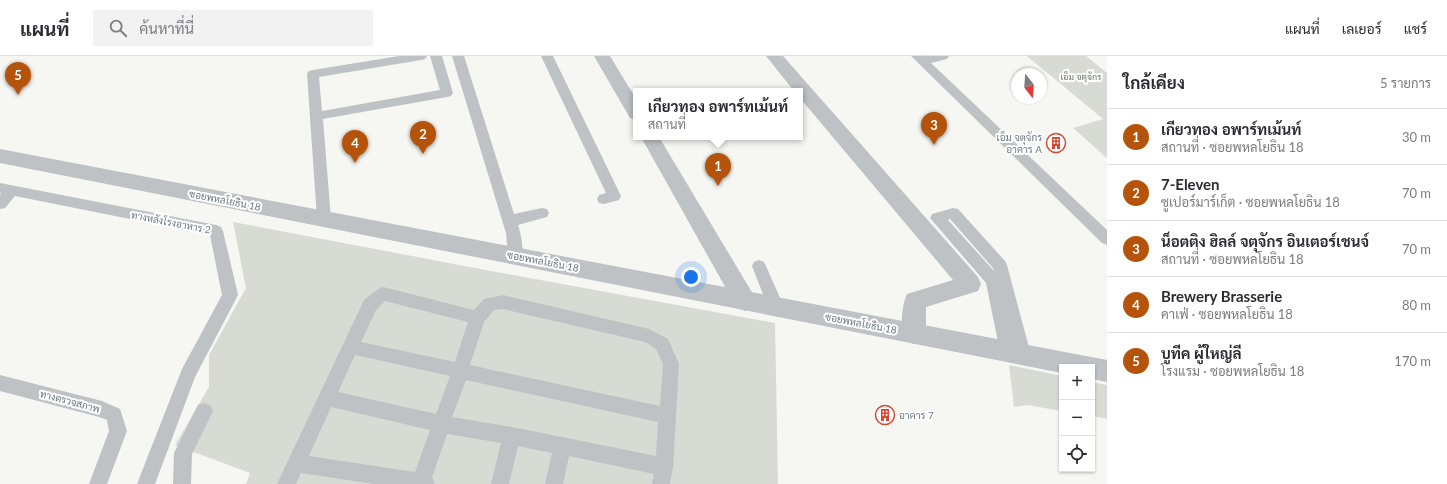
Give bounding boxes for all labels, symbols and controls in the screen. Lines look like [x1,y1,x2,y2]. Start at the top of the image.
search box [93,10,373,46]
text: แผนที่ [20,17,69,40]
icon: search [107,17,129,39]
text: ค้นหาที่นี่ [139,19,194,37]
text: แผนที่ [1285,20,1320,37]
text: เลเยอร์ [1342,20,1382,37]
text: แชร์ [1404,20,1427,37]
pin: 5 [5,62,31,95]
north arrow [1011,68,1047,104]
park label: เอ็ม จตุจักร [1061,70,1102,83]
text: ใกล้เคียง [1123,72,1185,93]
text: 5 รายการ [1380,75,1431,91]
popup [633,88,803,140]
text: เกียวทอง อพาร์ทเม้นท์ [648,97,788,115]
pin: 3 [921,112,947,145]
text: สถานที่ [648,116,686,132]
text: เกียวทอง อพาร์ทเม้นท์ [1161,120,1301,138]
pin: 2 [410,121,436,154]
text: 1 [1132,129,1140,145]
text: 30 m [1402,129,1431,145]
pin: 4 [342,130,368,163]
place label: เอ็ม จตุจักร อาคาร A [997,130,1042,155]
building icon: เอ็ม จตุจักร อาคาร A [1045,132,1067,154]
text: สถานที่ · ซอยพหลโยธิน 18 [1161,139,1304,155]
pin: 1 [705,153,731,186]
text: 7-Eleven [1161,175,1220,193]
text: 2 [1132,185,1140,201]
text: 70 m [1402,185,1431,201]
street label: ซอยพหลโยธิน 18 [188,187,262,213]
text: ซูเปอร์มาร์เก็ต · ซอยพหลโยธิน 18 [1161,194,1340,210]
street label: ทางหลังโรงอาหาร 2 [130,208,212,236]
text: น็อตติง ฮิลล์ จตุจักร อินเตอร์เชนจ์ [1161,232,1369,250]
text: 3 [1132,241,1140,257]
text: 70 m [1402,241,1431,257]
street label: ซอยพหลโยธิน 18 [506,248,580,274]
text: สถานที่ · ซอยพหลโยธิน 18 [1161,251,1304,267]
your location [681,267,701,287]
text: Brewery Brasserie [1161,287,1282,305]
text: 4 [1132,297,1140,313]
text: 80 m [1402,297,1431,313]
text: คาเฟ่ · ซอยพหลโยธิน 18 [1161,306,1293,322]
street label: ซอยพหลโยธิน 18 [824,310,898,336]
text: บูทีค ผู้ใหญ่ลี [1161,344,1241,362]
text: 5 [1132,353,1140,369]
text: 170 m [1394,353,1431,369]
text: โรงแรม · ซอยพหลโยธิน 18 [1161,363,1304,379]
map controls [1059,364,1095,472]
button: + [1059,364,1095,400]
street label: ทางตรวจสภาพ [39,387,101,415]
button: − [1059,400,1095,436]
building icon: อาคาร 7 [874,404,896,426]
place label: อาคาร 7 [899,409,934,421]
button: locate [1059,436,1095,472]

